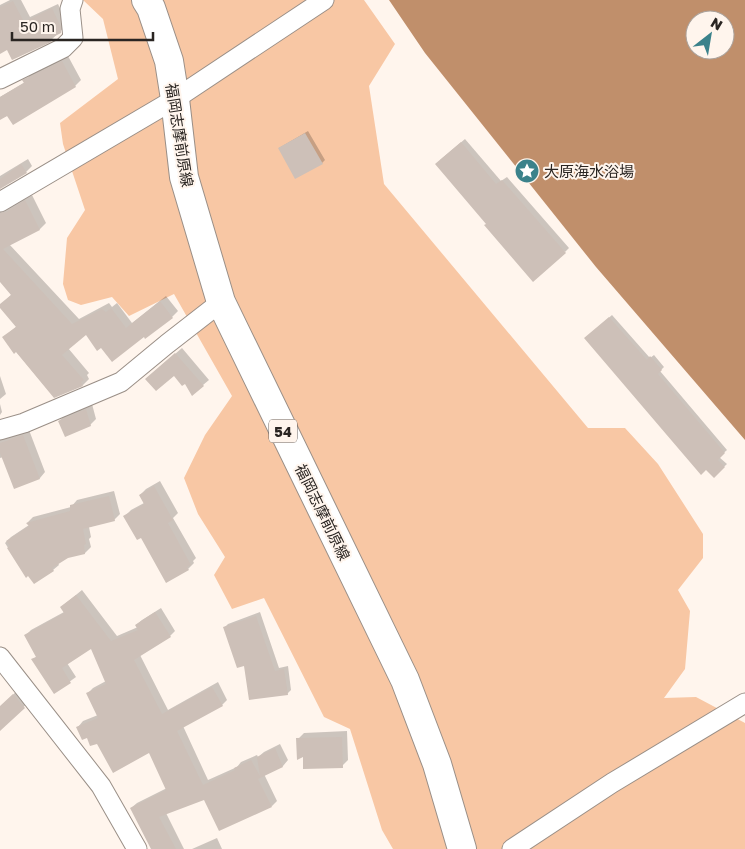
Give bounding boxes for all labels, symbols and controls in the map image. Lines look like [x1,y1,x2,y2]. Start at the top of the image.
scale bar [12,10,154,42]
north arrow [685,10,735,60]
text: N [708,13,726,33]
text: 50 m [20,17,55,35]
street label: 福岡志摩前原線 [163,82,197,188]
place icon: 大原海水浴場 [514,158,540,184]
place label: 大原海水浴場 [544,162,634,180]
road number: 54 [269,420,297,442]
street label: 福岡志摩前原線 [292,461,354,563]

